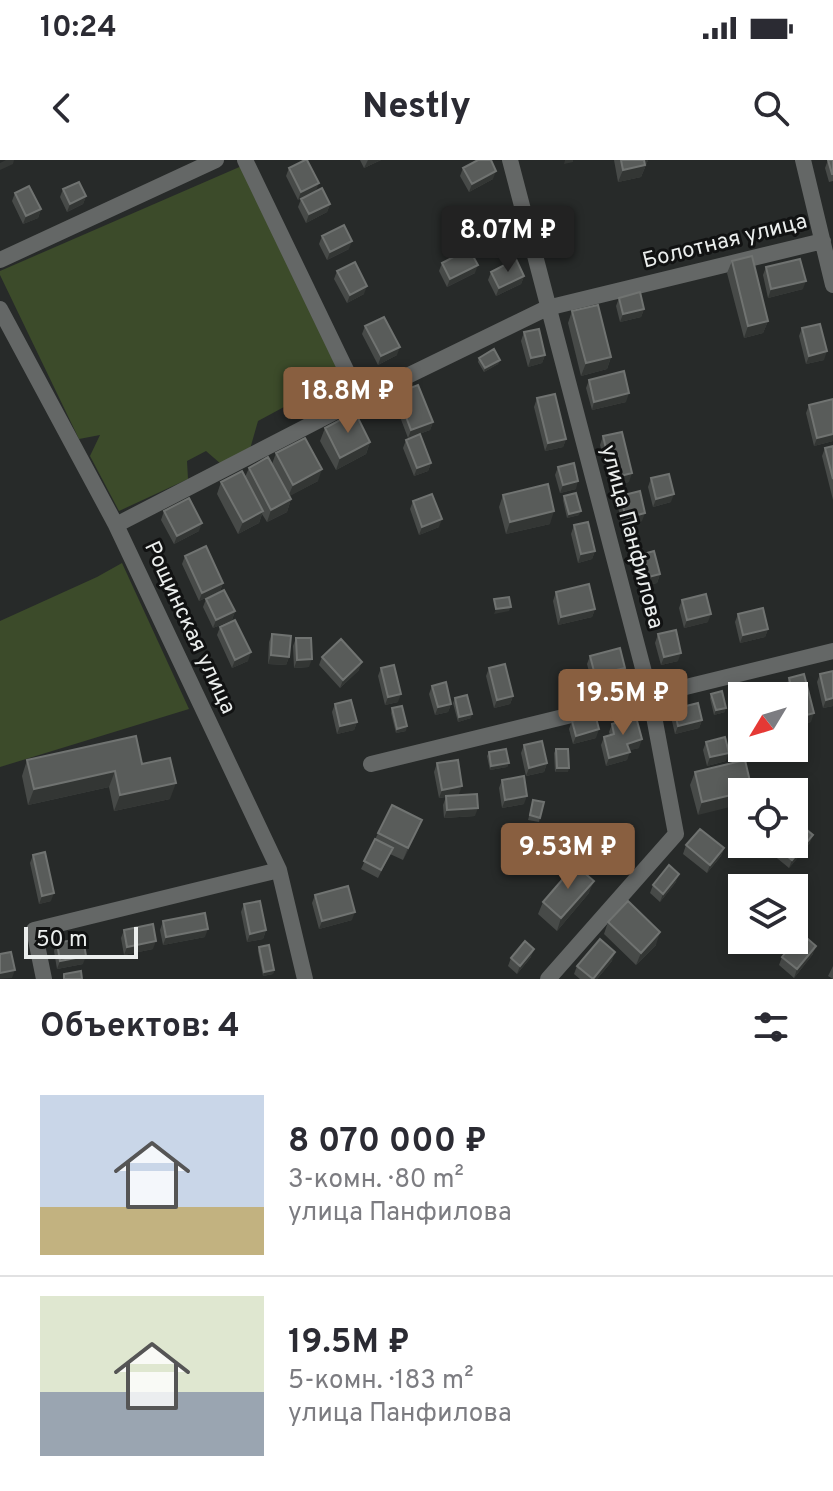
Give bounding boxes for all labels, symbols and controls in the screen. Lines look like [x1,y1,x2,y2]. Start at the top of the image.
text: 10:24 [40,10,117,47]
text: Nestly [362,85,471,131]
icon: back [40,86,84,130]
icon: search [749,86,793,130]
pin: 8.07M ₽ [434,206,582,274]
street label: Болотная улица [640,209,810,275]
text: 8.07M ₽ [459,215,557,248]
pin: 18.8M ₽ [274,367,422,435]
text: 18.8M ₽ [301,376,395,409]
street label: улица Панфилова [593,442,669,632]
street label: Рощинская улица [137,537,241,719]
pin: 19.5M ₽ [549,669,697,737]
text: 19.5M ₽ [576,678,670,711]
north arrow [728,682,808,762]
map controls [728,682,808,954]
button: locate [728,778,808,858]
pin: 9.53M ₽ [494,823,642,891]
text: 9.53M ₽ [519,832,617,865]
button: layers [728,874,808,954]
scale bar [24,923,138,959]
text: 50 m [36,927,88,954]
icon: filters [749,1005,793,1049]
text: Объектов: 4 [40,1006,240,1049]
text: 8 070 000 ₽ [288,1121,487,1164]
icon: home [104,1127,200,1223]
text: 3-комн. · 80 m² [288,1164,464,1197]
text: улица Панфилова [288,1197,512,1230]
text: 19.5M ₽ [288,1322,410,1365]
icon: home [104,1328,200,1424]
text: 5-комн. · 183 m² [288,1365,474,1398]
text: улица Панфилова [288,1398,512,1431]

